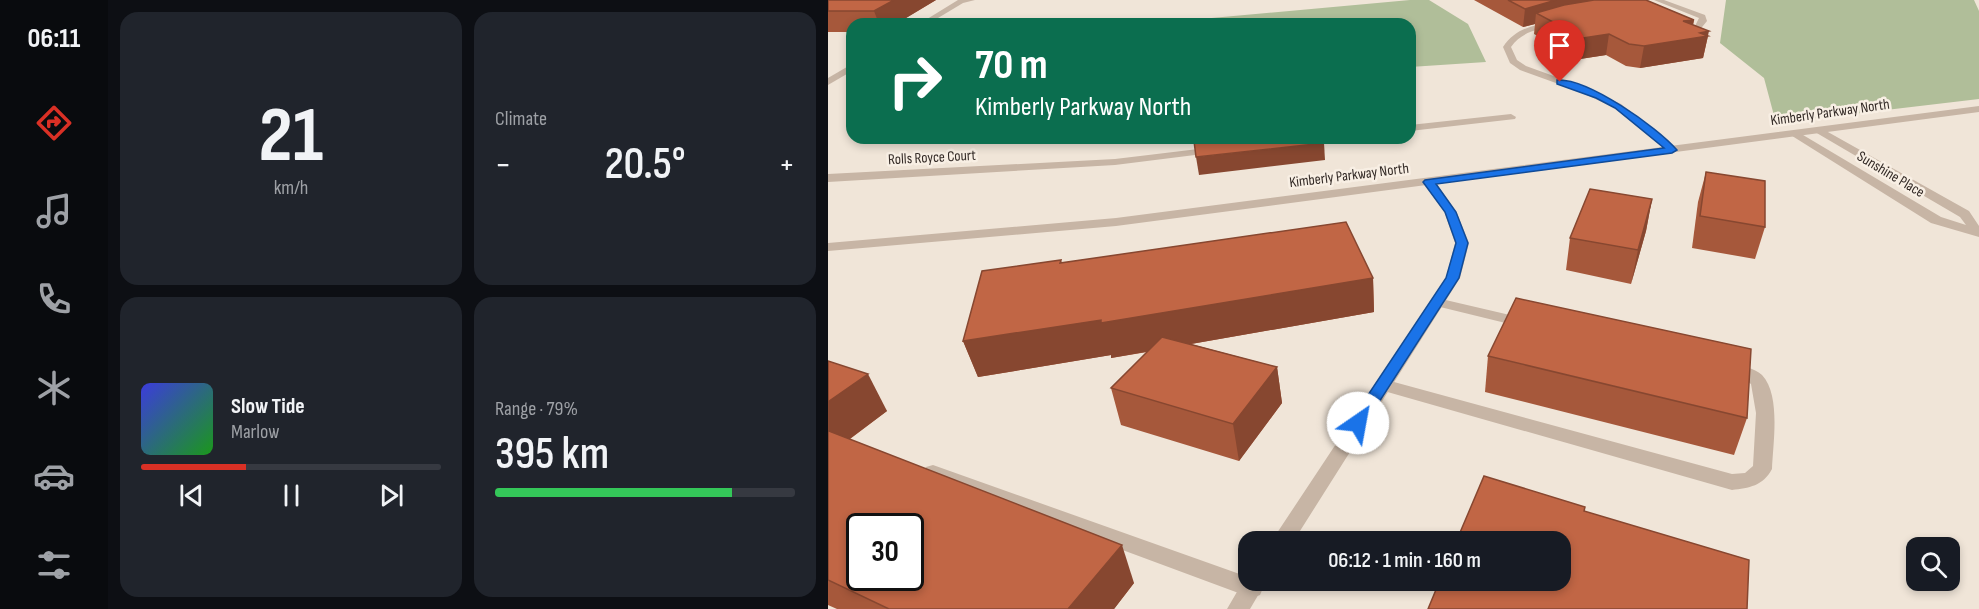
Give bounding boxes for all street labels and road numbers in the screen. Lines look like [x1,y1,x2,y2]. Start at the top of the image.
street label: Kimberly Parkway North [1769,95,1891,130]
street label: Rolls Royce Court [888,146,977,169]
street label: Sunshine Place [1854,147,1928,202]
street label: Kimberly Parkway North [1288,159,1410,192]

